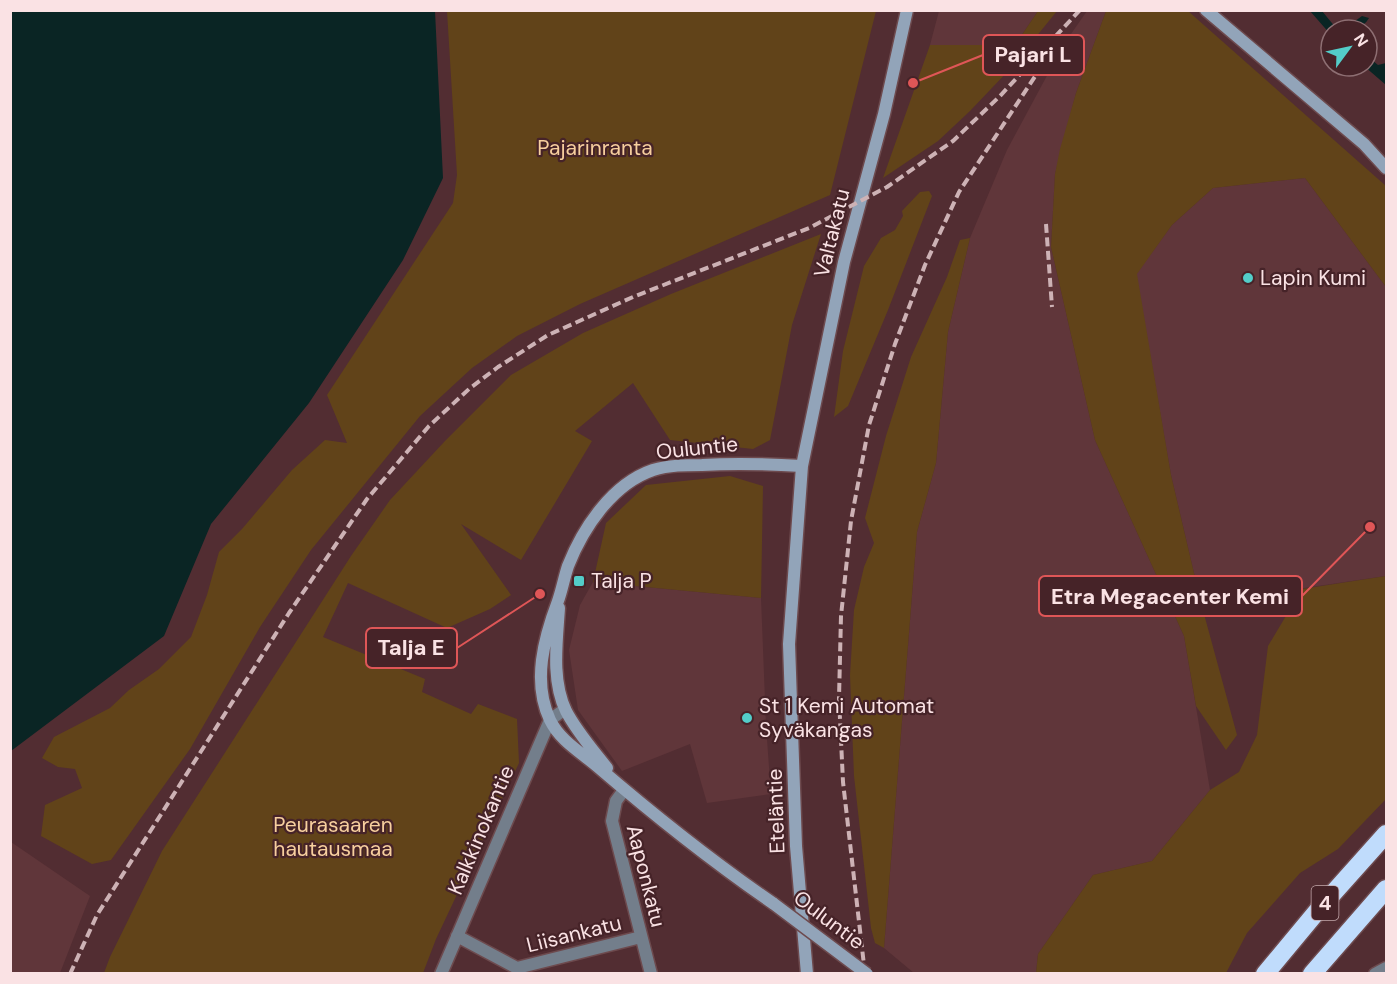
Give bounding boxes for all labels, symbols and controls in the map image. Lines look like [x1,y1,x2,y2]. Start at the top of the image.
north arrow [1319,18,1379,78]
text: N [1349,29,1373,51]
callout: Pajari L [983,35,1084,75]
text: Pajari L [994,40,1072,69]
park label: Pajarinranta [537,134,653,162]
street label: Valtakatu [807,186,857,280]
place label: Lapin Kumi [1260,264,1366,292]
marker: Lapin Kumi [1241,271,1255,285]
street label: Ouluntie [655,430,739,466]
place label: Talja P [591,567,652,595]
marker: Talja P [572,574,586,588]
callout: Etra Megacenter Kemi [1039,576,1302,616]
text: Etra Megacenter Kemi [1051,582,1289,611]
callout: Talja E [366,628,457,668]
text: Talja E [378,633,444,662]
place label: St 1 Kemi Automat Syväkangas [759,692,934,744]
marker: St 1 Kemi Automat Syväkangas [740,711,754,725]
street label: Kalkkinokantie [441,761,521,899]
street label: Eteläntie [761,768,791,854]
park label: Peurasaaren hautausmaa [273,811,393,863]
street label: Aaponkatu [620,822,672,930]
street label: Ouluntie [788,884,870,956]
road number: 4 [1312,886,1338,920]
street label: Liisankatu [524,909,624,959]

